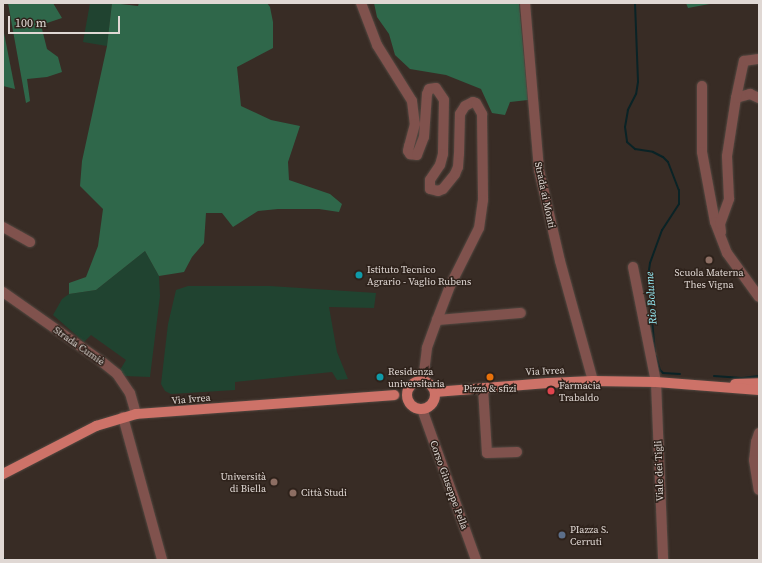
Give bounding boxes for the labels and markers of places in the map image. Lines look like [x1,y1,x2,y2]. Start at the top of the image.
marker: Scuola Materna Thes Vigna [704,255,714,265]
place label: Istituto Tecnico Agrario - Vaglio Rubens [367,263,472,286]
place label: Scuola Materna Thes Vigna [674,266,744,290]
marker: Istituto Tecnico Agrario - Vaglio Rubens [354,270,364,280]
place label: Residenza universitaria [388,365,445,388]
marker: Residenza universitaria [375,372,385,382]
marker: Pizza & sfizi [485,372,495,382]
place label: Farmacia Trabaldo [559,379,601,402]
place label: Pizza & sfizi [464,383,516,395]
marker: Farmacia Trabaldo [546,386,556,396]
place label: Università di Biella [220,470,266,494]
marker: Università di Biella [269,477,279,487]
place label: Città Studi [301,487,347,499]
marker: Città Studi [288,488,298,498]
place label: PIazza S. Cerruti [570,523,609,546]
marker: PIazza S. Cerruti [557,530,567,540]

